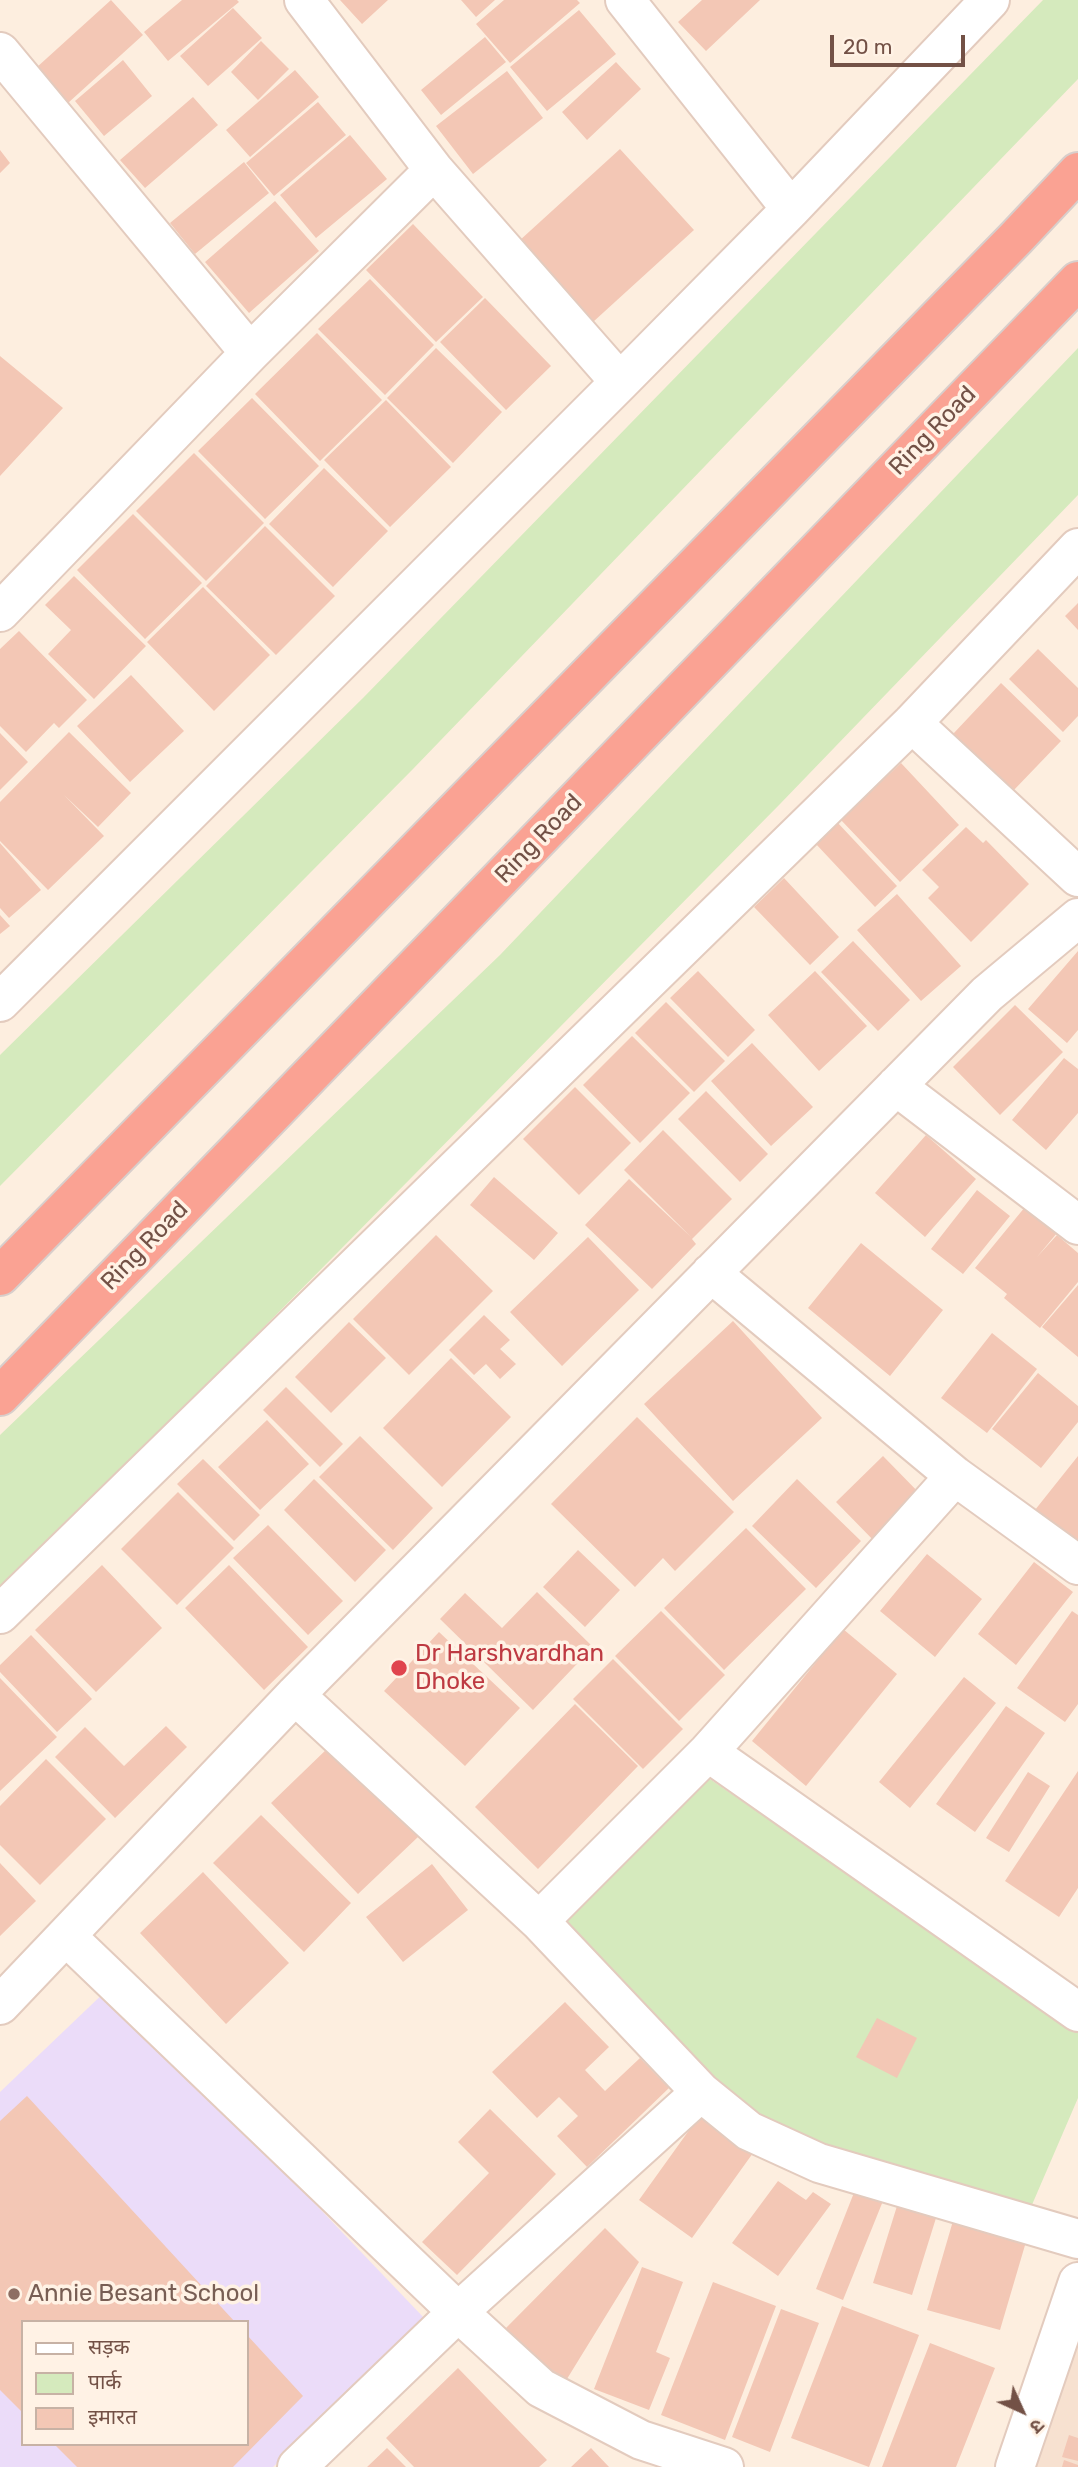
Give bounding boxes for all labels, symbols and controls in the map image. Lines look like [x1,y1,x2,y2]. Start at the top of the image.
scale bar [833,21,968,65]
text: 20 m [843,34,892,59]
street label: Ring Road [883,380,983,482]
street label: Ring Road [489,788,589,890]
street label: Ring Road [95,1195,195,1297]
place label: Dr Harshvardhan Dhoke [415,1640,604,1696]
marker: Dr Harshvardhan Dhoke [389,1658,409,1678]
place label: Annie Besant School [28,2280,259,2308]
marker: Annie Besant School [6,2286,22,2302]
legend [21,2320,248,2446]
text: सड़क [88,2334,130,2359]
text: पार्क [88,2369,122,2394]
north arrow [987,2376,1057,2446]
text: इमारत [88,2404,137,2429]
text: उ [1025,2414,1049,2438]

